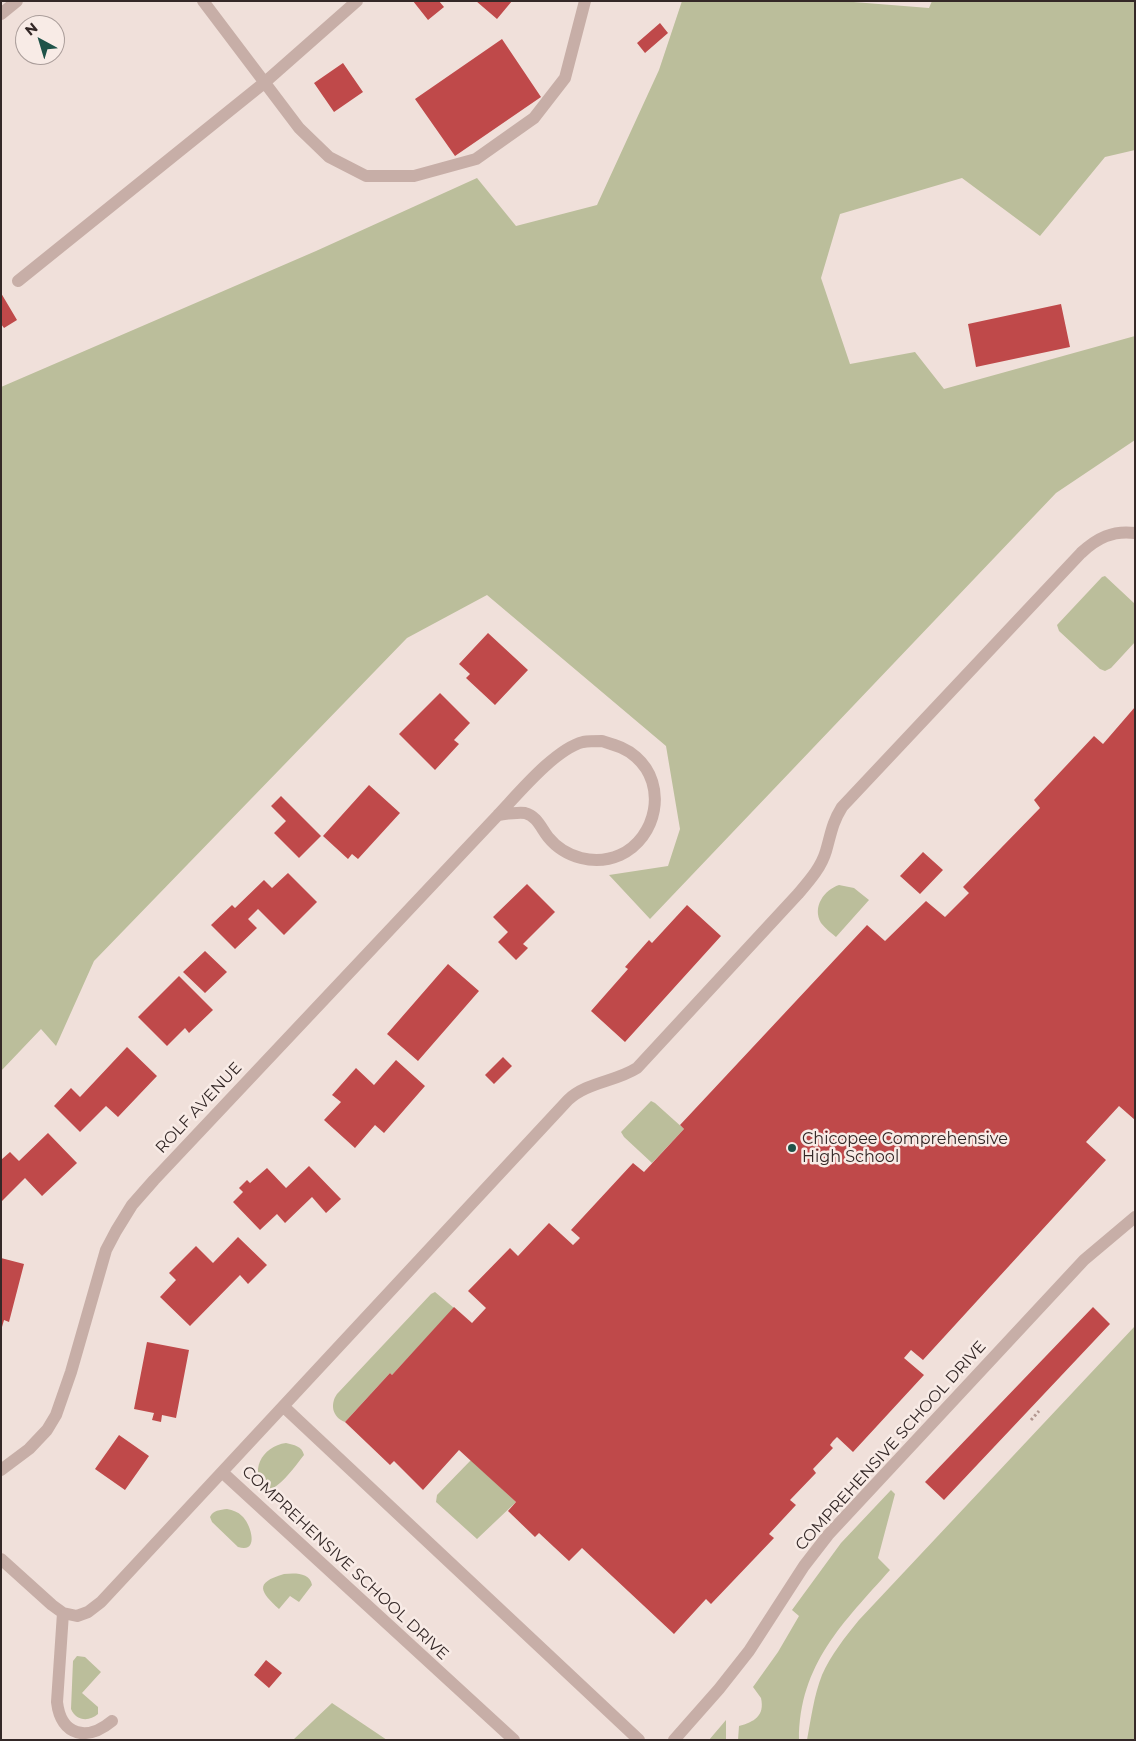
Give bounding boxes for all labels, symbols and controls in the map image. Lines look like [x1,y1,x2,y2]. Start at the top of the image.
north arrow [15,15,65,65]
text: N [21,19,41,40]
street label: ROLF AVENUE [152,1058,246,1158]
place label: Chicopee Comprehensive High School [802,1129,1008,1167]
marker: Chicopee Comprehensive High School [786,1142,798,1154]
street label: COMPREHENSIVE SCHOOL DRIVE [792,1337,990,1555]
street label: COMPREHENSIVE SCHOOL DRIVE [238,1462,452,1664]

